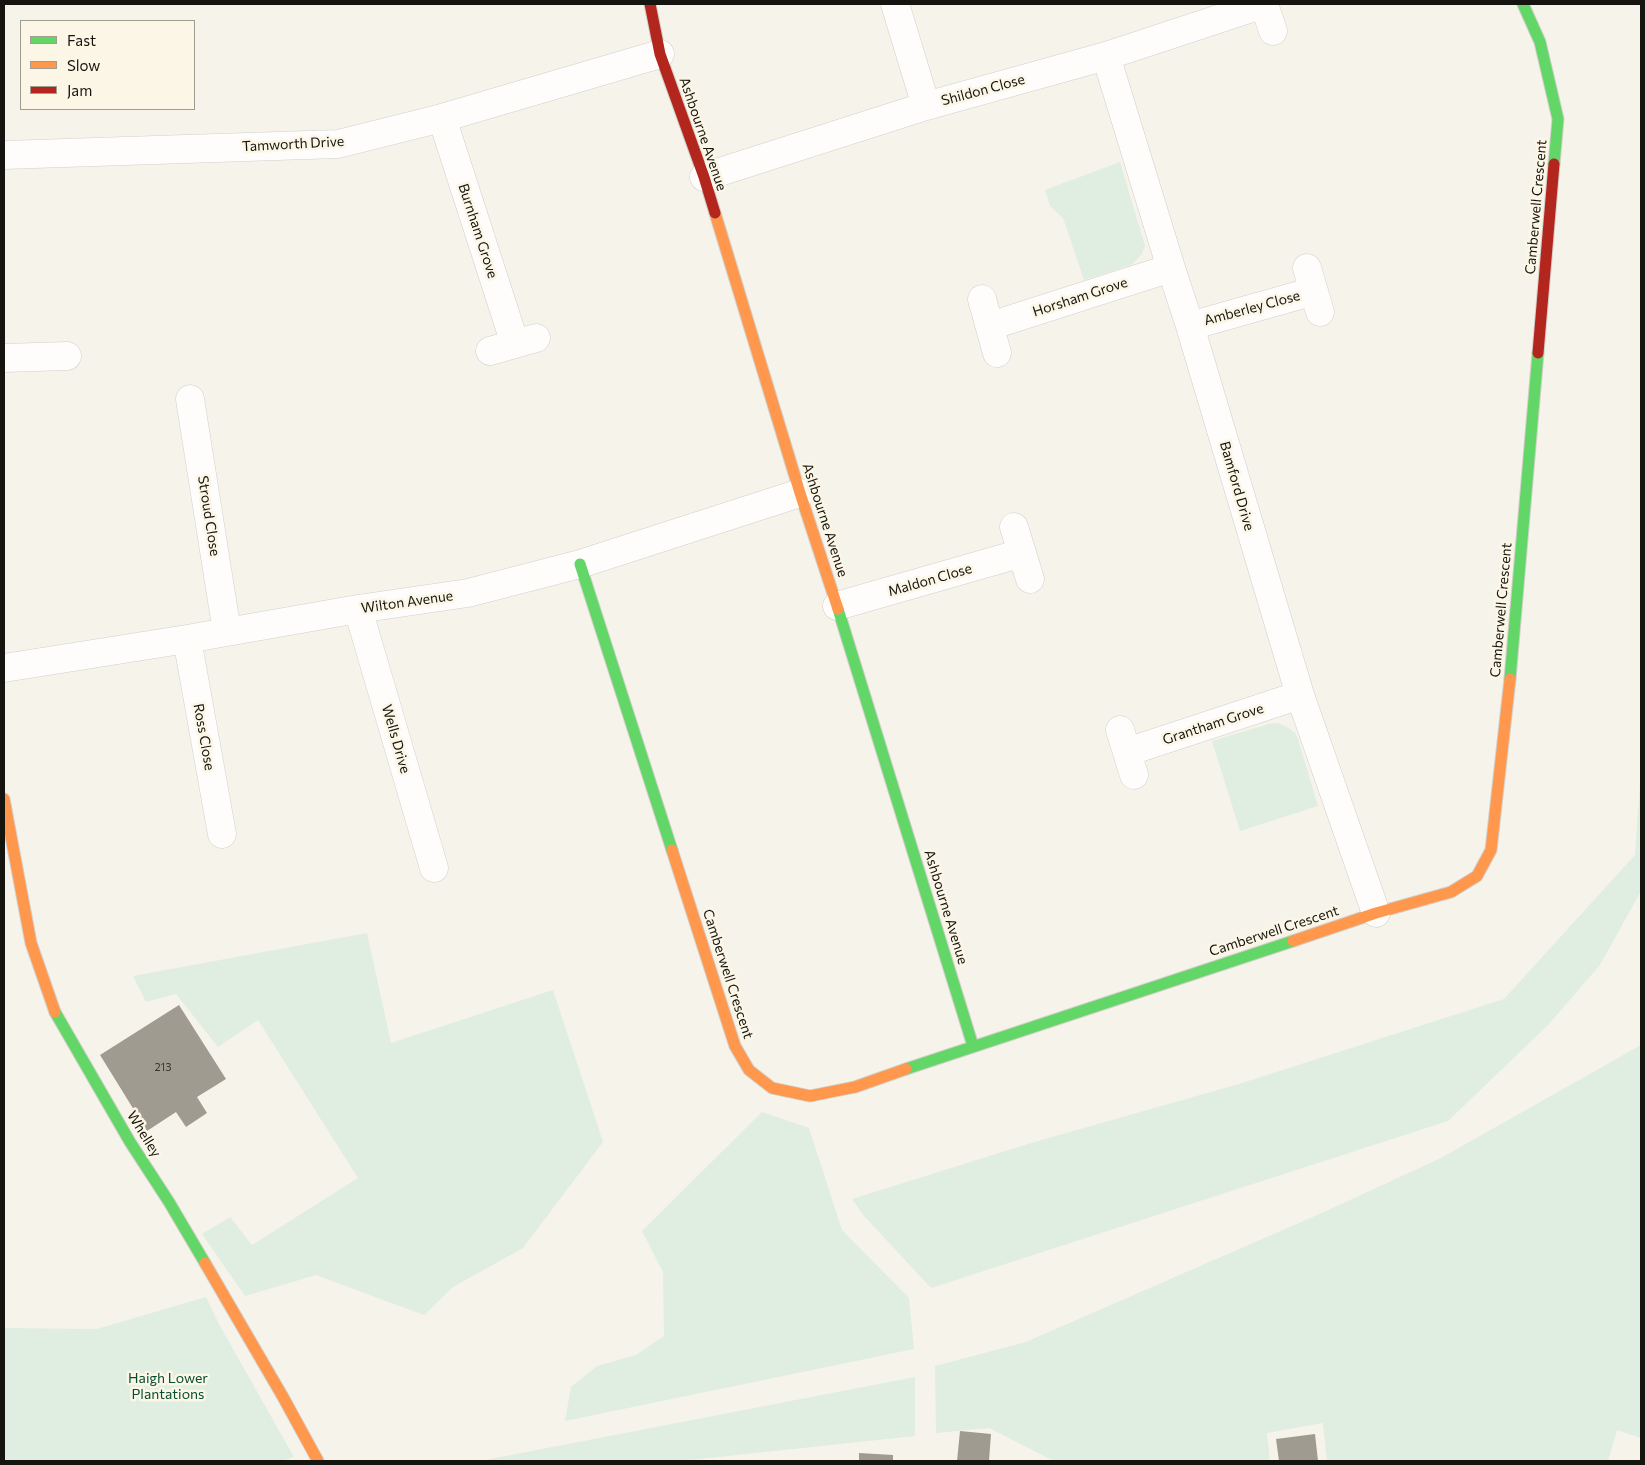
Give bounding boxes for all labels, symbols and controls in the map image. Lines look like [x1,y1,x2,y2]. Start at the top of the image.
legend [20,20,195,110]
text: Fast [67,31,96,49]
text: Slow [67,56,100,74]
street label: Shildon Close [939,71,1027,109]
street label: Ashbourne Avenue [676,75,730,193]
text: Jam [67,81,92,99]
street label: Tamworth Drive [241,133,345,155]
street label: Camberwell Crescent [1522,139,1550,275]
street label: Burnham Grove [455,181,501,281]
street label: Horsham Grove [1030,274,1130,320]
street label: Amberley Close [1202,287,1302,329]
street label: Bamford Drive [1216,439,1258,533]
street label: Ashbourne Avenue [799,461,851,579]
street label: Stroud Close [194,475,224,557]
street label: Camberwell Crescent [1487,542,1515,678]
street label: Maldon Close [886,560,974,600]
street label: Wilton Avenue [360,587,454,617]
street label: Grantham Grove [1160,700,1266,748]
street label: Ross Close [190,702,218,772]
street label: Wells Drive [378,703,414,775]
street label: Ashbourne Avenue [921,848,971,966]
street label: Camberwell Crescent [1207,902,1341,960]
street label: Camberwell Crescent [699,907,757,1041]
house number: 213 [154,1060,172,1074]
street label: Whelley [123,1108,165,1160]
park label: Haigh Lower Plantations [128,1370,208,1402]

